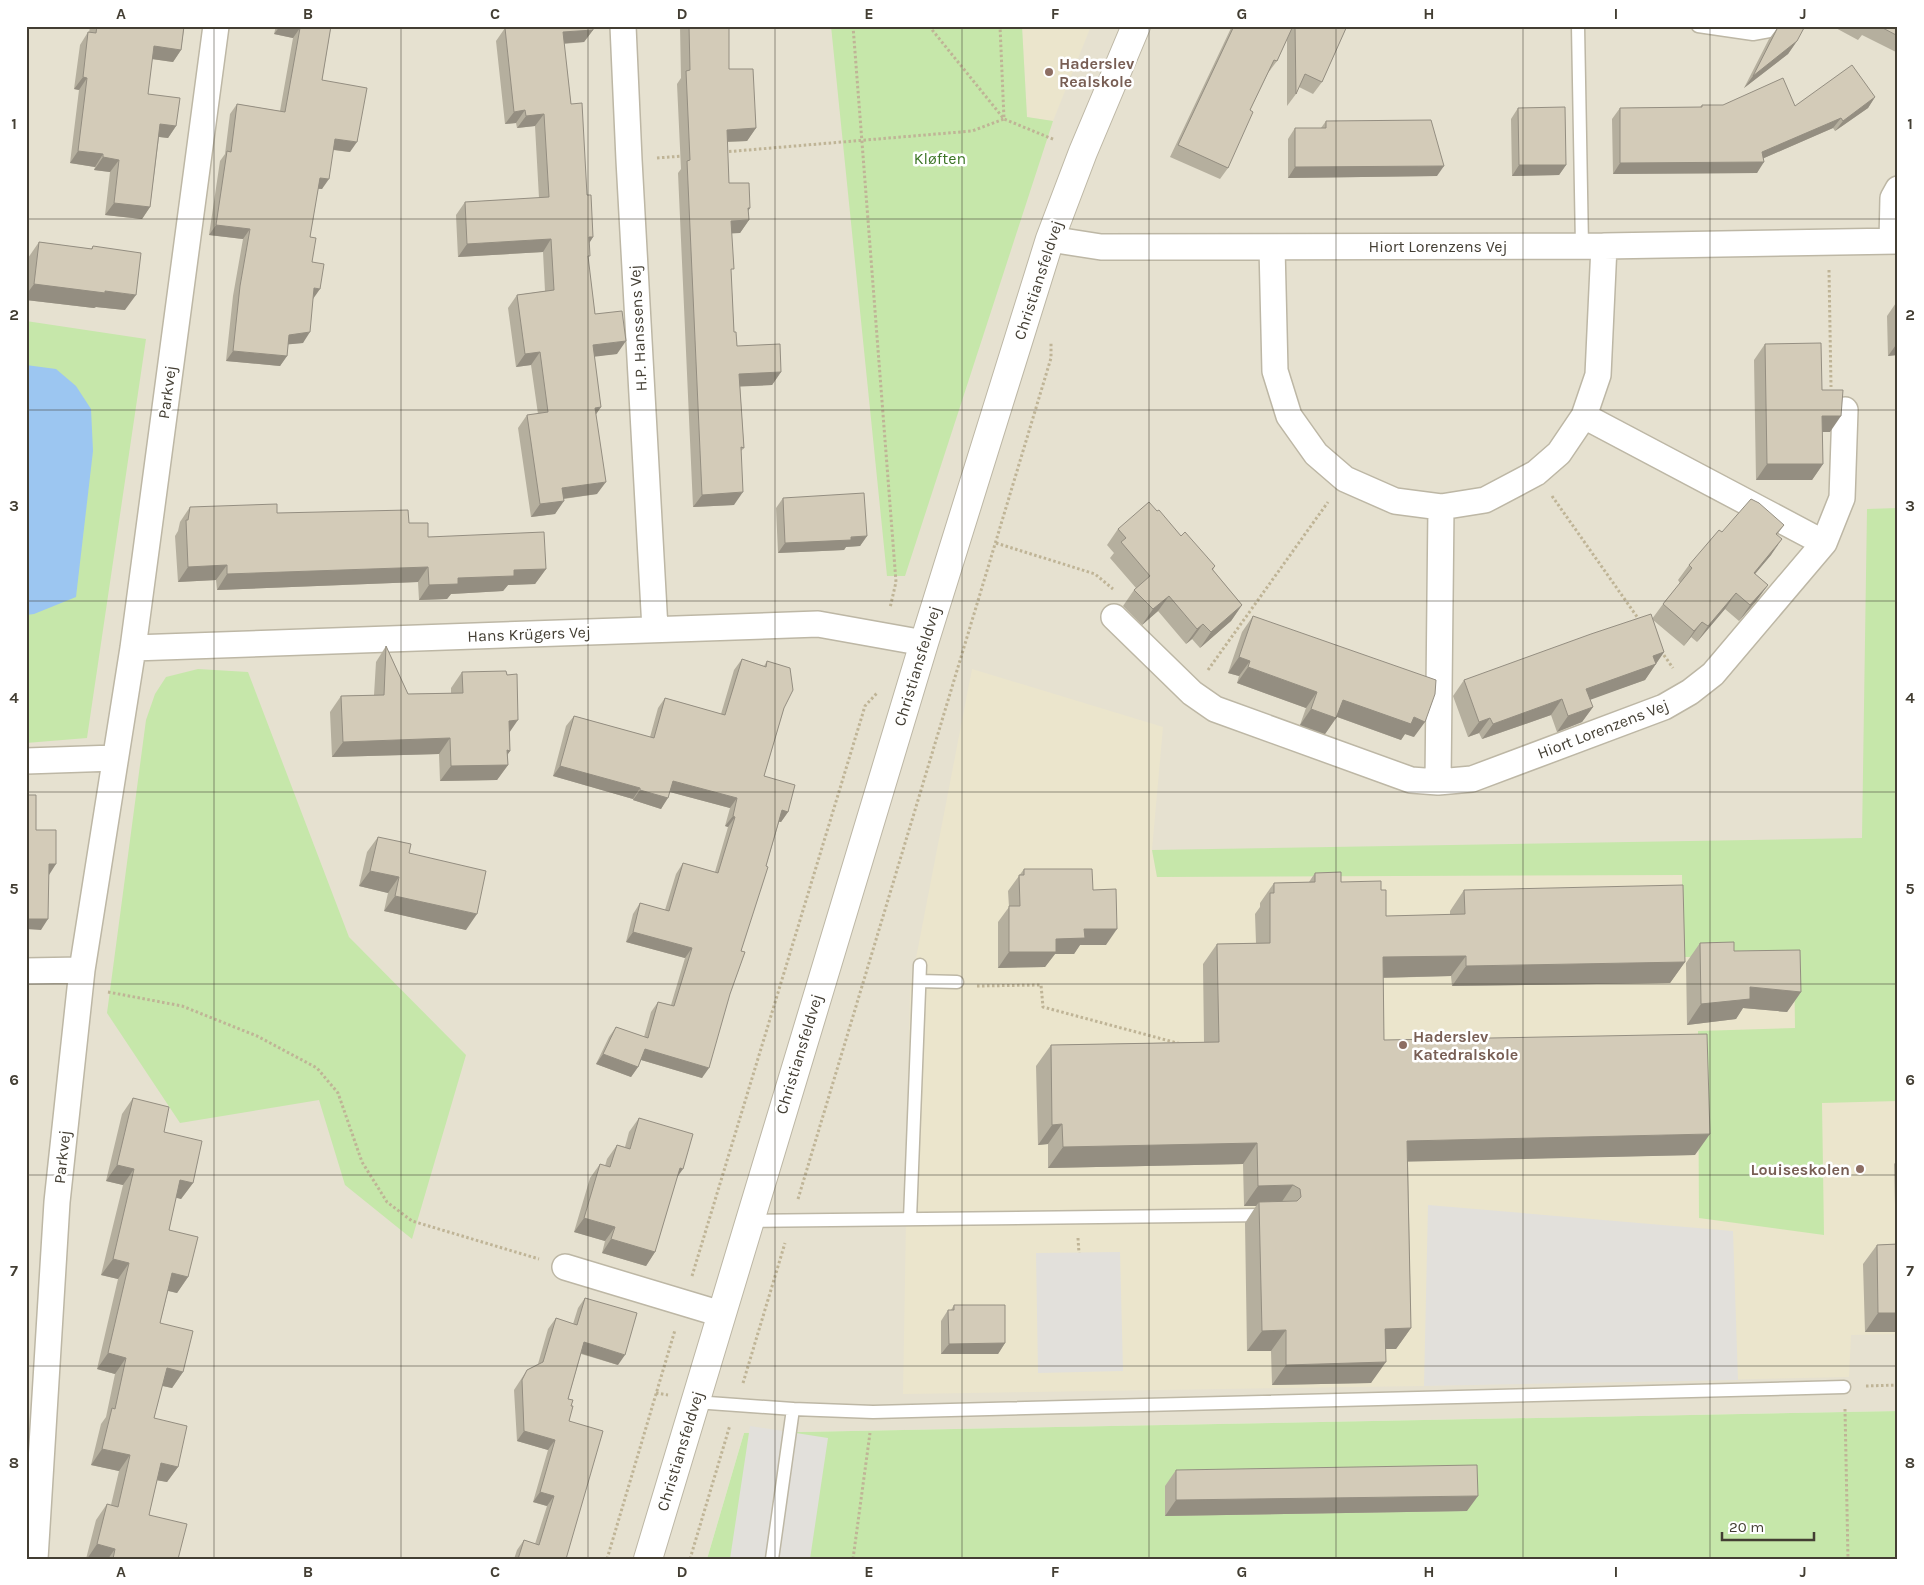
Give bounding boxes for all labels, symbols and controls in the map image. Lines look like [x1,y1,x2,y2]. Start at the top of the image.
text: A [116,4,126,23]
text: B [303,4,313,23]
text: C [490,4,500,23]
text: D [677,4,688,23]
text: E [864,4,874,23]
text: F [1051,4,1060,23]
text: G [1237,4,1247,23]
text: H [1423,4,1435,23]
text: I [1614,4,1618,23]
text: J [1799,4,1807,23]
place label: Haderslev Realskole [1059,54,1135,91]
marker: Haderslev Realskole [1043,66,1055,78]
text: 1 [11,114,17,133]
text: 1 [1907,114,1913,133]
park label: Kløften [914,149,966,168]
street label: Christiansfeldvej [1010,218,1066,342]
street label: Hiort Lorenzens Vej [1368,237,1508,256]
street label: H.P. Hanssens Vej [625,264,651,392]
text: 2 [9,305,19,324]
text: 2 [1905,305,1915,324]
street label: Parkvej [154,364,180,420]
text: 3 [9,496,19,515]
text: 3 [1905,496,1915,515]
street label: Christiansfeldvej [890,604,944,728]
street label: Hans Krügers Vej [467,622,591,646]
text: 4 [9,688,19,707]
text: 4 [1905,688,1915,707]
street label: Hiort Lorenzens Vej [1535,695,1671,763]
text: 5 [9,879,19,898]
text: 5 [1905,879,1915,898]
street label: Christiansfeldvej [772,992,826,1116]
place label: Haderslev Katedralskole [1413,1027,1518,1064]
marker: Haderslev Katedralskole [1397,1039,1409,1051]
text: 6 [9,1070,19,1089]
text: 6 [1905,1070,1915,1089]
street label: Parkvej [50,1129,74,1185]
place label: Louiseskolen [1751,1160,1850,1179]
marker: Louiseskolen [1854,1163,1866,1175]
text: 7 [10,1261,18,1280]
text: 7 [1906,1261,1914,1280]
street label: Christiansfeldvej [653,1389,707,1513]
text: 8 [9,1453,19,1472]
text: 8 [1905,1453,1915,1472]
scale bar [1722,1510,1814,1542]
text: 20 m [1729,1518,1764,1536]
text: A [116,1562,126,1581]
text: B [303,1562,313,1581]
text: C [490,1562,500,1581]
text: D [677,1562,688,1581]
text: E [864,1562,874,1581]
text: F [1051,1562,1060,1581]
text: G [1237,1562,1247,1581]
text: H [1423,1562,1435,1581]
text: I [1614,1562,1618,1581]
text: J [1799,1562,1807,1581]

